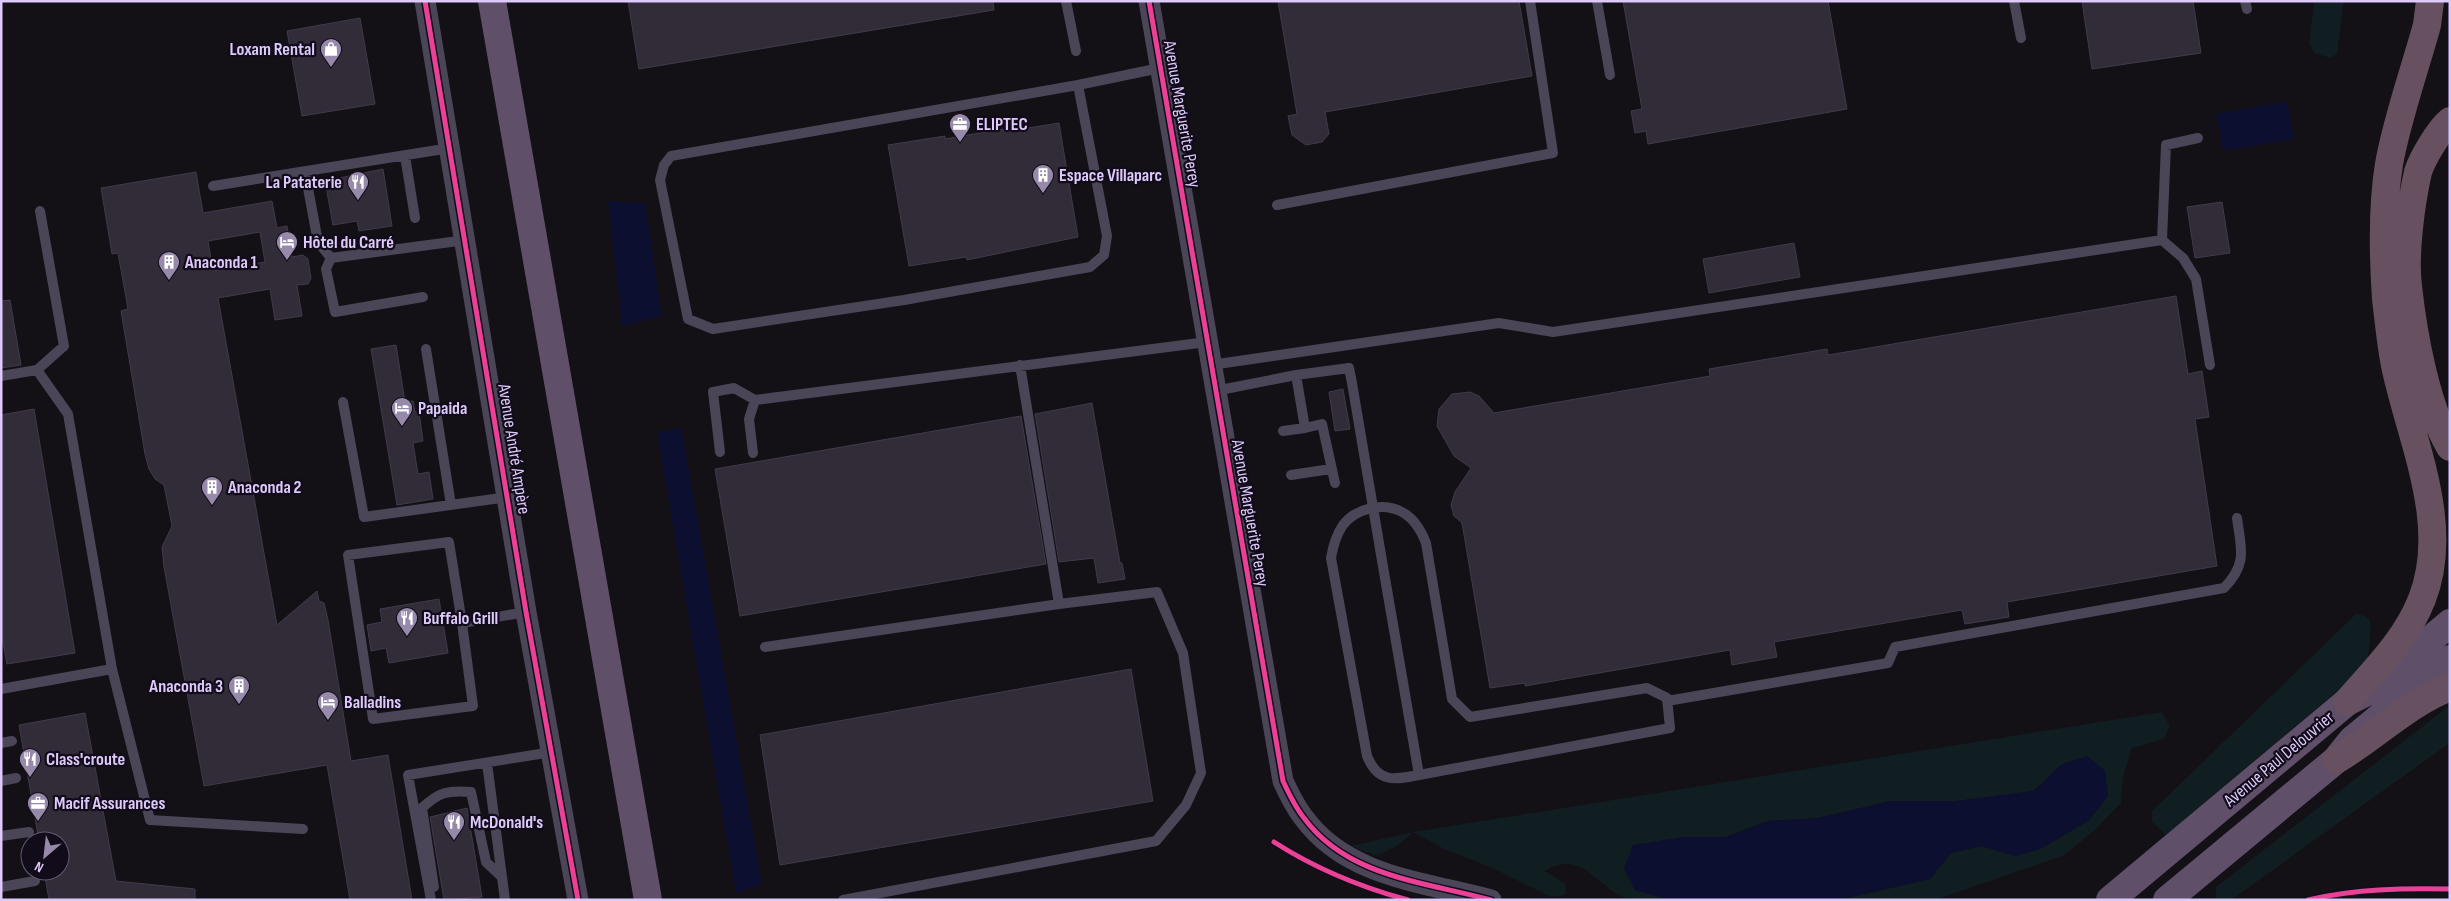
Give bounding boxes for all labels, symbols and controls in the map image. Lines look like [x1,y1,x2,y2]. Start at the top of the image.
shop icon: Loxam Rental [319,37,343,68]
street label: Avenue Marguerite Perey [1159,38,1205,189]
place label: Loxam Rental [230,39,315,60]
office icon: ELIPTEC [948,112,972,143]
place label: ELIPTEC [976,114,1028,135]
building icon: Espace Villaparc [1031,163,1055,194]
place label: Espace Villaparc [1059,165,1162,186]
restaurant icon: La Pataterie [346,170,370,201]
place label: La Pataterie [266,172,342,193]
hotel icon: Hôtel du Carré [275,230,299,261]
place label: Hôtel du Carré [303,232,394,253]
building icon: Anaconda 1 [157,250,181,281]
place label: Anaconda 1 [184,252,258,273]
street label: Avenue André Ampère [493,381,535,516]
hotel icon: Papaida [390,396,414,427]
place label: Papaida [418,398,467,419]
street label: Avenue Marguerite Perey [1227,437,1273,588]
building icon: Anaconda 2 [200,475,224,506]
place label: Anaconda 2 [227,477,302,498]
restaurant icon: Buffalo Grill [395,606,419,637]
place label: Buffalo Grill [423,608,498,629]
building icon: Anaconda 3 [227,674,251,705]
place label: Anaconda 3 [148,676,223,697]
hotel icon: Balladins [316,690,340,721]
place label: Balladins [344,692,401,713]
street label: Avenue Paul Delouvrier [2219,707,2338,812]
restaurant icon: Class'croute [18,747,42,778]
place label: Class'croute [46,749,125,770]
office icon: Macif Assurances [26,791,50,822]
place label: Macif Assurances [54,793,166,814]
restaurant icon: McDonald's [442,810,466,841]
place label: McDonald's [470,812,543,833]
north arrow [20,831,70,881]
text: N [32,858,46,876]

